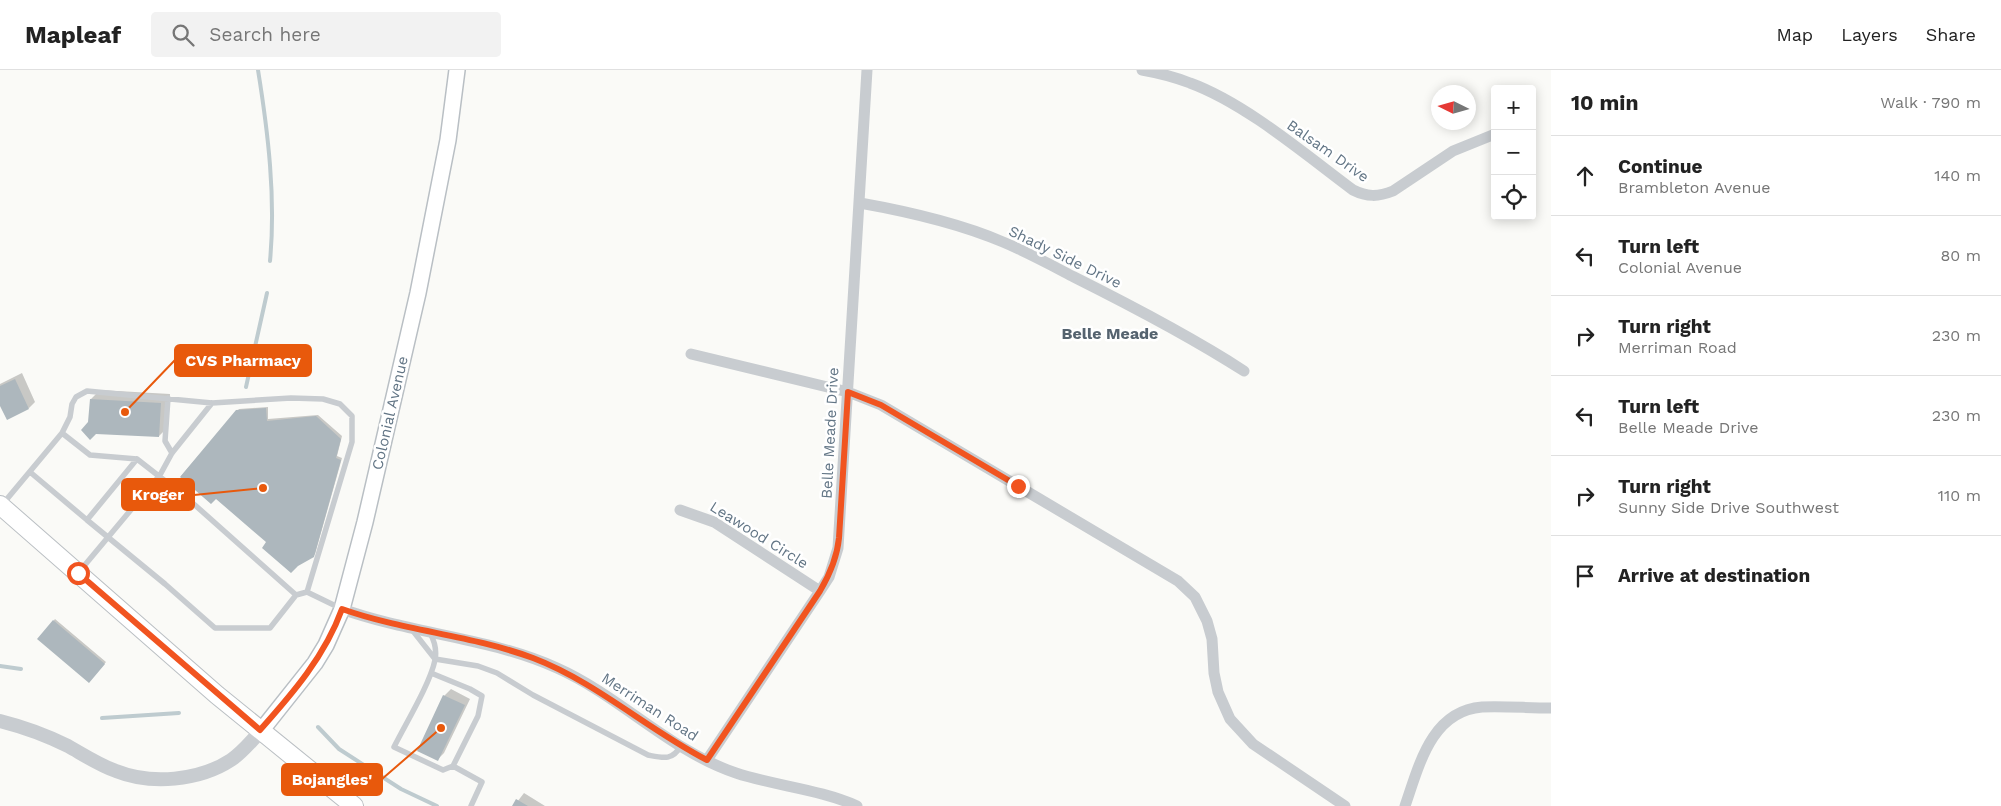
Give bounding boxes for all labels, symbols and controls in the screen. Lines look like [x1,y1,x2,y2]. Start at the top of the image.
search box [151,12,501,57]
text: Mapleaf [25,21,121,49]
icon: search [169,21,197,49]
text: Search here [209,23,321,46]
text: Map [1776,24,1813,45]
text: Layers [1841,24,1898,45]
text: Share [1926,24,1976,45]
north arrow [1431,85,1476,130]
map controls [1491,85,1536,220]
button: + [1491,85,1536,130]
text: 10 min [1571,90,1638,115]
text: Walk · 790 m [1880,93,1981,112]
street label: Balsam Drive [1284,116,1372,186]
button: − [1491,130,1536,175]
text: Continue [1618,155,1702,178]
icon: ahead [1571,162,1599,190]
text: 140 m [1934,166,1981,185]
button: locate [1491,175,1536,220]
text: Brambleton Avenue [1618,178,1771,197]
street label: Shady Side Drive [1006,222,1124,292]
text: Turn left [1618,235,1699,258]
icon: left [1571,242,1599,270]
text: 80 m [1940,246,1981,265]
text: Colonial Avenue [1618,258,1742,277]
text: Turn right [1618,315,1711,338]
icon: right [1571,322,1599,350]
district label: Belle Meade [1062,324,1158,343]
text: 230 m [1932,326,1981,345]
text: Merriman Road [1618,338,1737,357]
callout: CVS Pharmacy [175,345,311,376]
text: CVS Pharmacy [185,351,302,370]
street label: Colonial Avenue [368,354,412,472]
street label: Belle Meade Drive [818,367,842,499]
text: Turn left [1618,395,1699,418]
icon: left [1571,402,1599,430]
text: 230 m [1932,406,1981,425]
text: Belle Meade Drive [1618,418,1759,437]
route end [1007,475,1030,498]
text: Turn right [1618,475,1711,498]
callout: Kroger [122,479,194,510]
icon: right [1571,482,1599,510]
text: Kroger [132,485,184,504]
text: 110 m [1938,486,1981,505]
street label: Leawood Circle [707,498,811,572]
text: Sunny Side Drive Southwest [1618,498,1839,517]
route start [67,562,90,585]
icon: arrive [1571,562,1599,590]
text: Arrive at destination [1618,564,1810,587]
street label: Merriman Road [598,669,702,745]
callout: Bojangles' [282,764,382,795]
text: Bojangles' [292,770,372,789]

